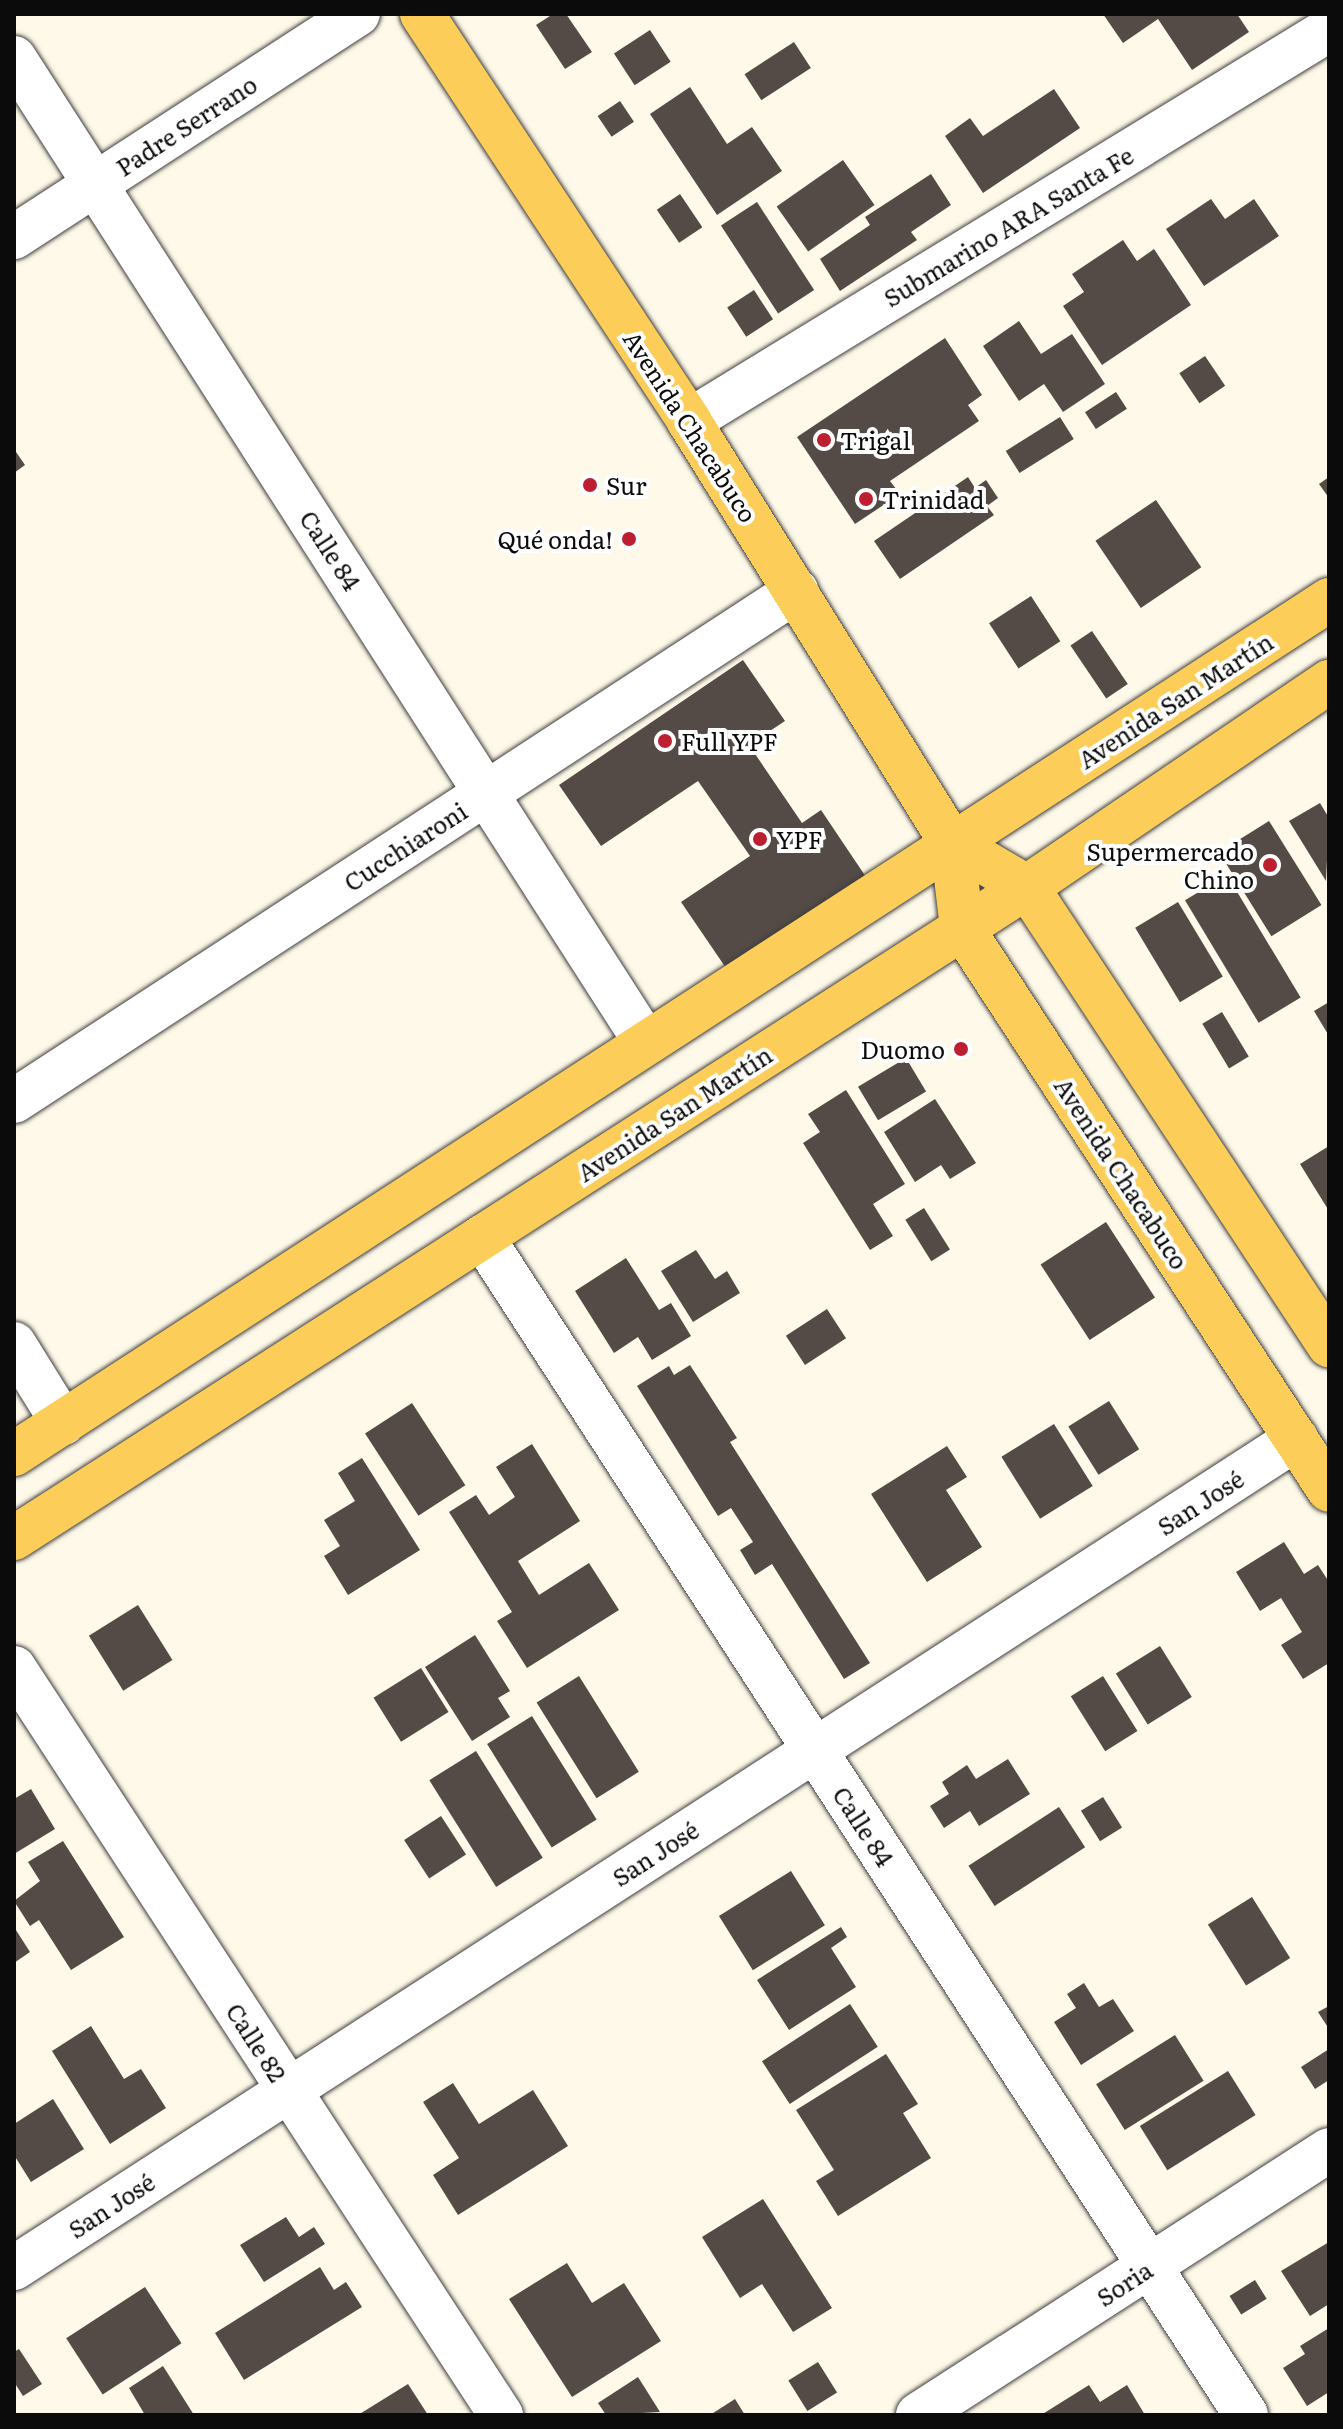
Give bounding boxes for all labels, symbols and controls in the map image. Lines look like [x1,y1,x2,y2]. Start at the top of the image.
street label: Padre Serrano [110,69,262,181]
street label: Submarino ARA Santa Fe [878,140,1138,312]
street label: Avenida Chacabuco [618,325,764,527]
place label: Trigal [840,426,911,454]
marker: Trigal [815,431,833,449]
place label: Sur [606,471,647,499]
marker: Sur [581,476,599,494]
place label: Trinidad [882,485,985,513]
marker: Trinidad [857,490,875,508]
street label: Calle 84 [295,505,367,595]
place label: Qué onda! [497,525,613,553]
marker: Qué onda! [620,530,638,548]
street label: Avenida San Martín [1072,626,1278,774]
place label: Full YPF [681,727,778,755]
marker: Full YPF [656,732,674,750]
street label: Cucchiaroni [338,796,472,896]
place label: YPF [776,825,822,853]
marker: YPF [751,830,769,848]
place label: Supermercado Chino [1087,837,1254,893]
marker: Supermercado Chino [1261,856,1279,874]
place label: Duomo [860,1035,945,1063]
street label: Avenida San Martín [571,1039,777,1187]
marker: Duomo [952,1040,970,1058]
street label: Avenida Chacabuco [1049,1072,1195,1274]
street label: San José [1152,1464,1248,1540]
street label: Calle 84 [828,1781,900,1871]
street label: San José [607,1815,703,1891]
street label: Calle 82 [221,1997,293,2087]
street label: San José [63,2167,159,2243]
street label: Soria [1091,2254,1157,2312]

